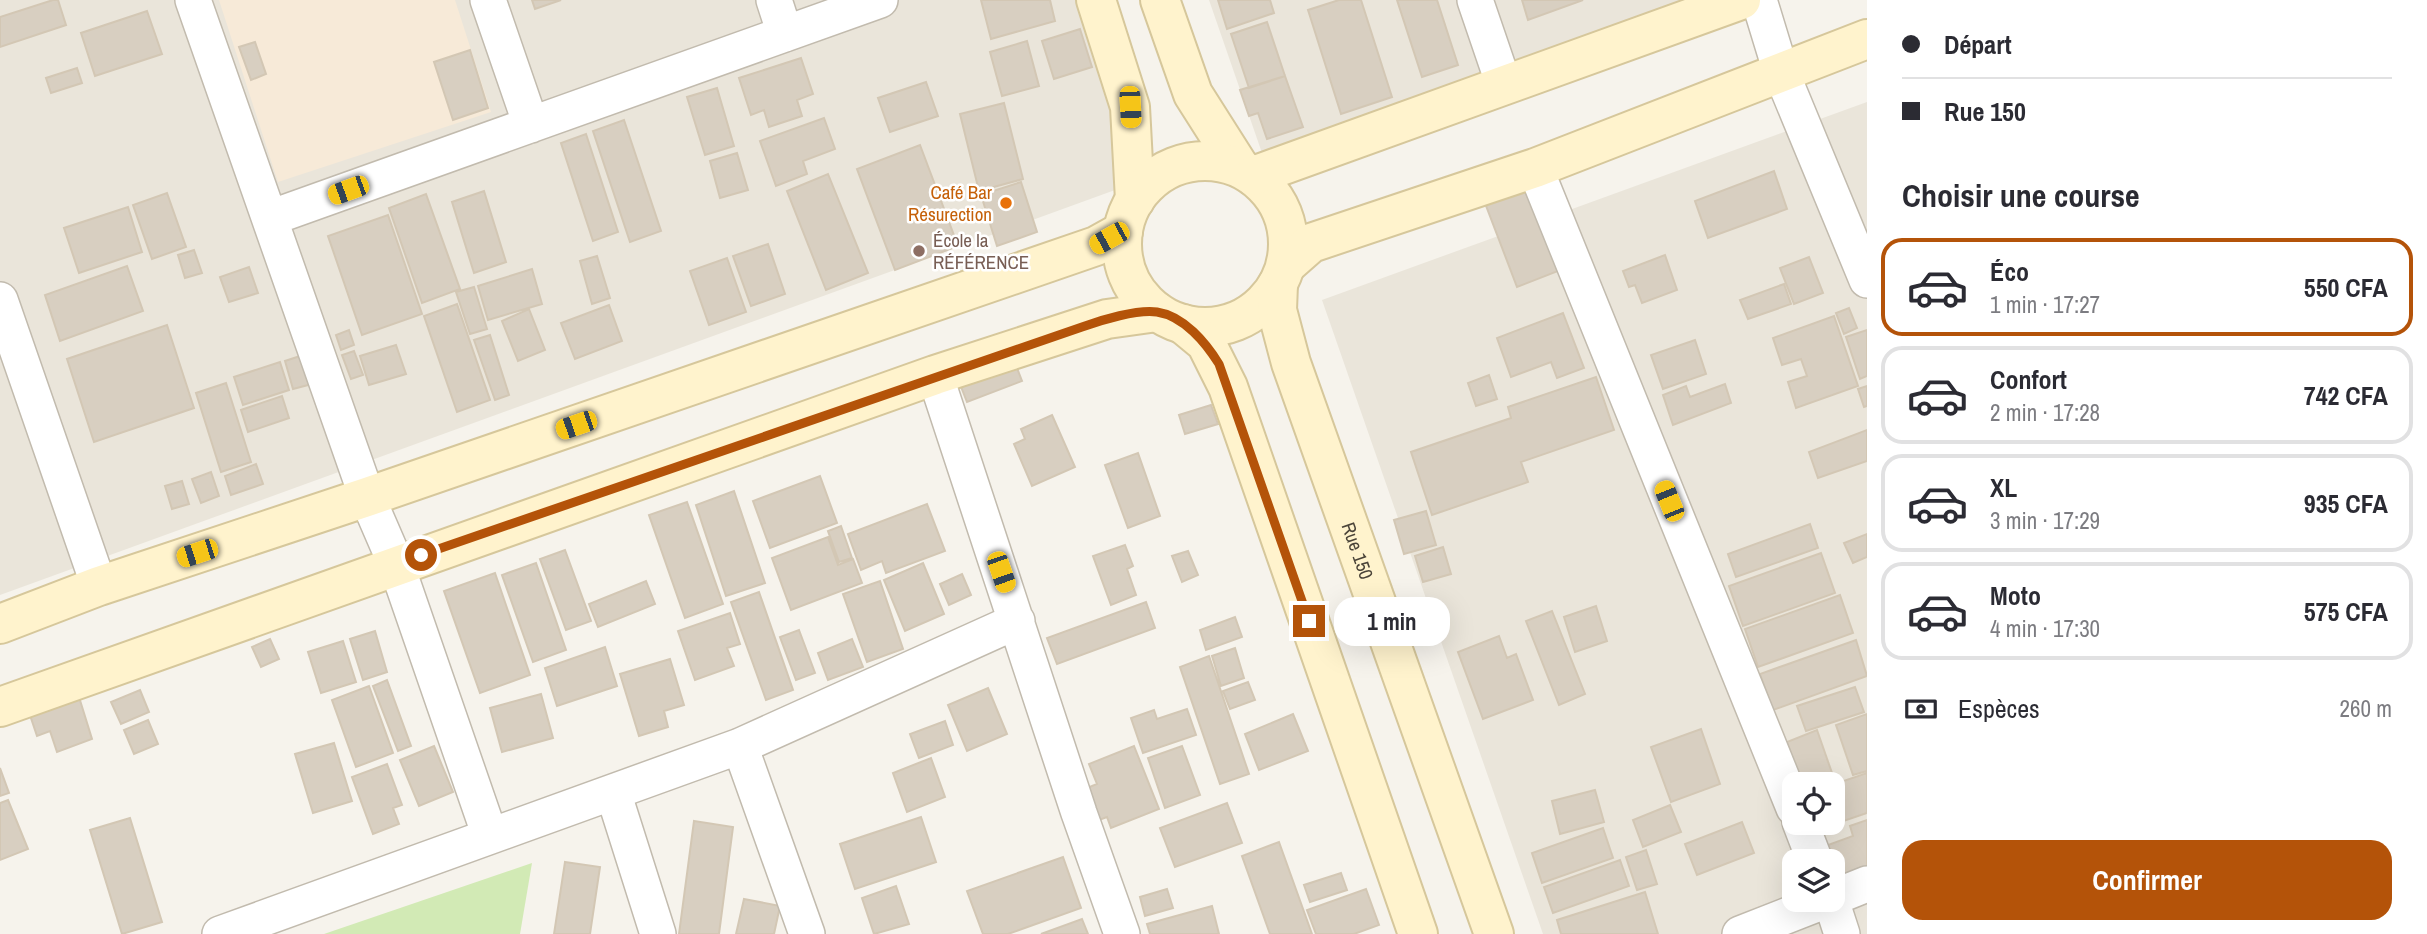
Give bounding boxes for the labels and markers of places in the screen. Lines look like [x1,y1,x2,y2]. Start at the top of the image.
place label: Café Bar Résurection [908,179,993,227]
marker: Café Bar Résurection [998,195,1014,211]
place label: École la RÉFÉRENCE [933,227,1029,275]
marker: École la RÉFÉRENCE [911,243,927,259]

